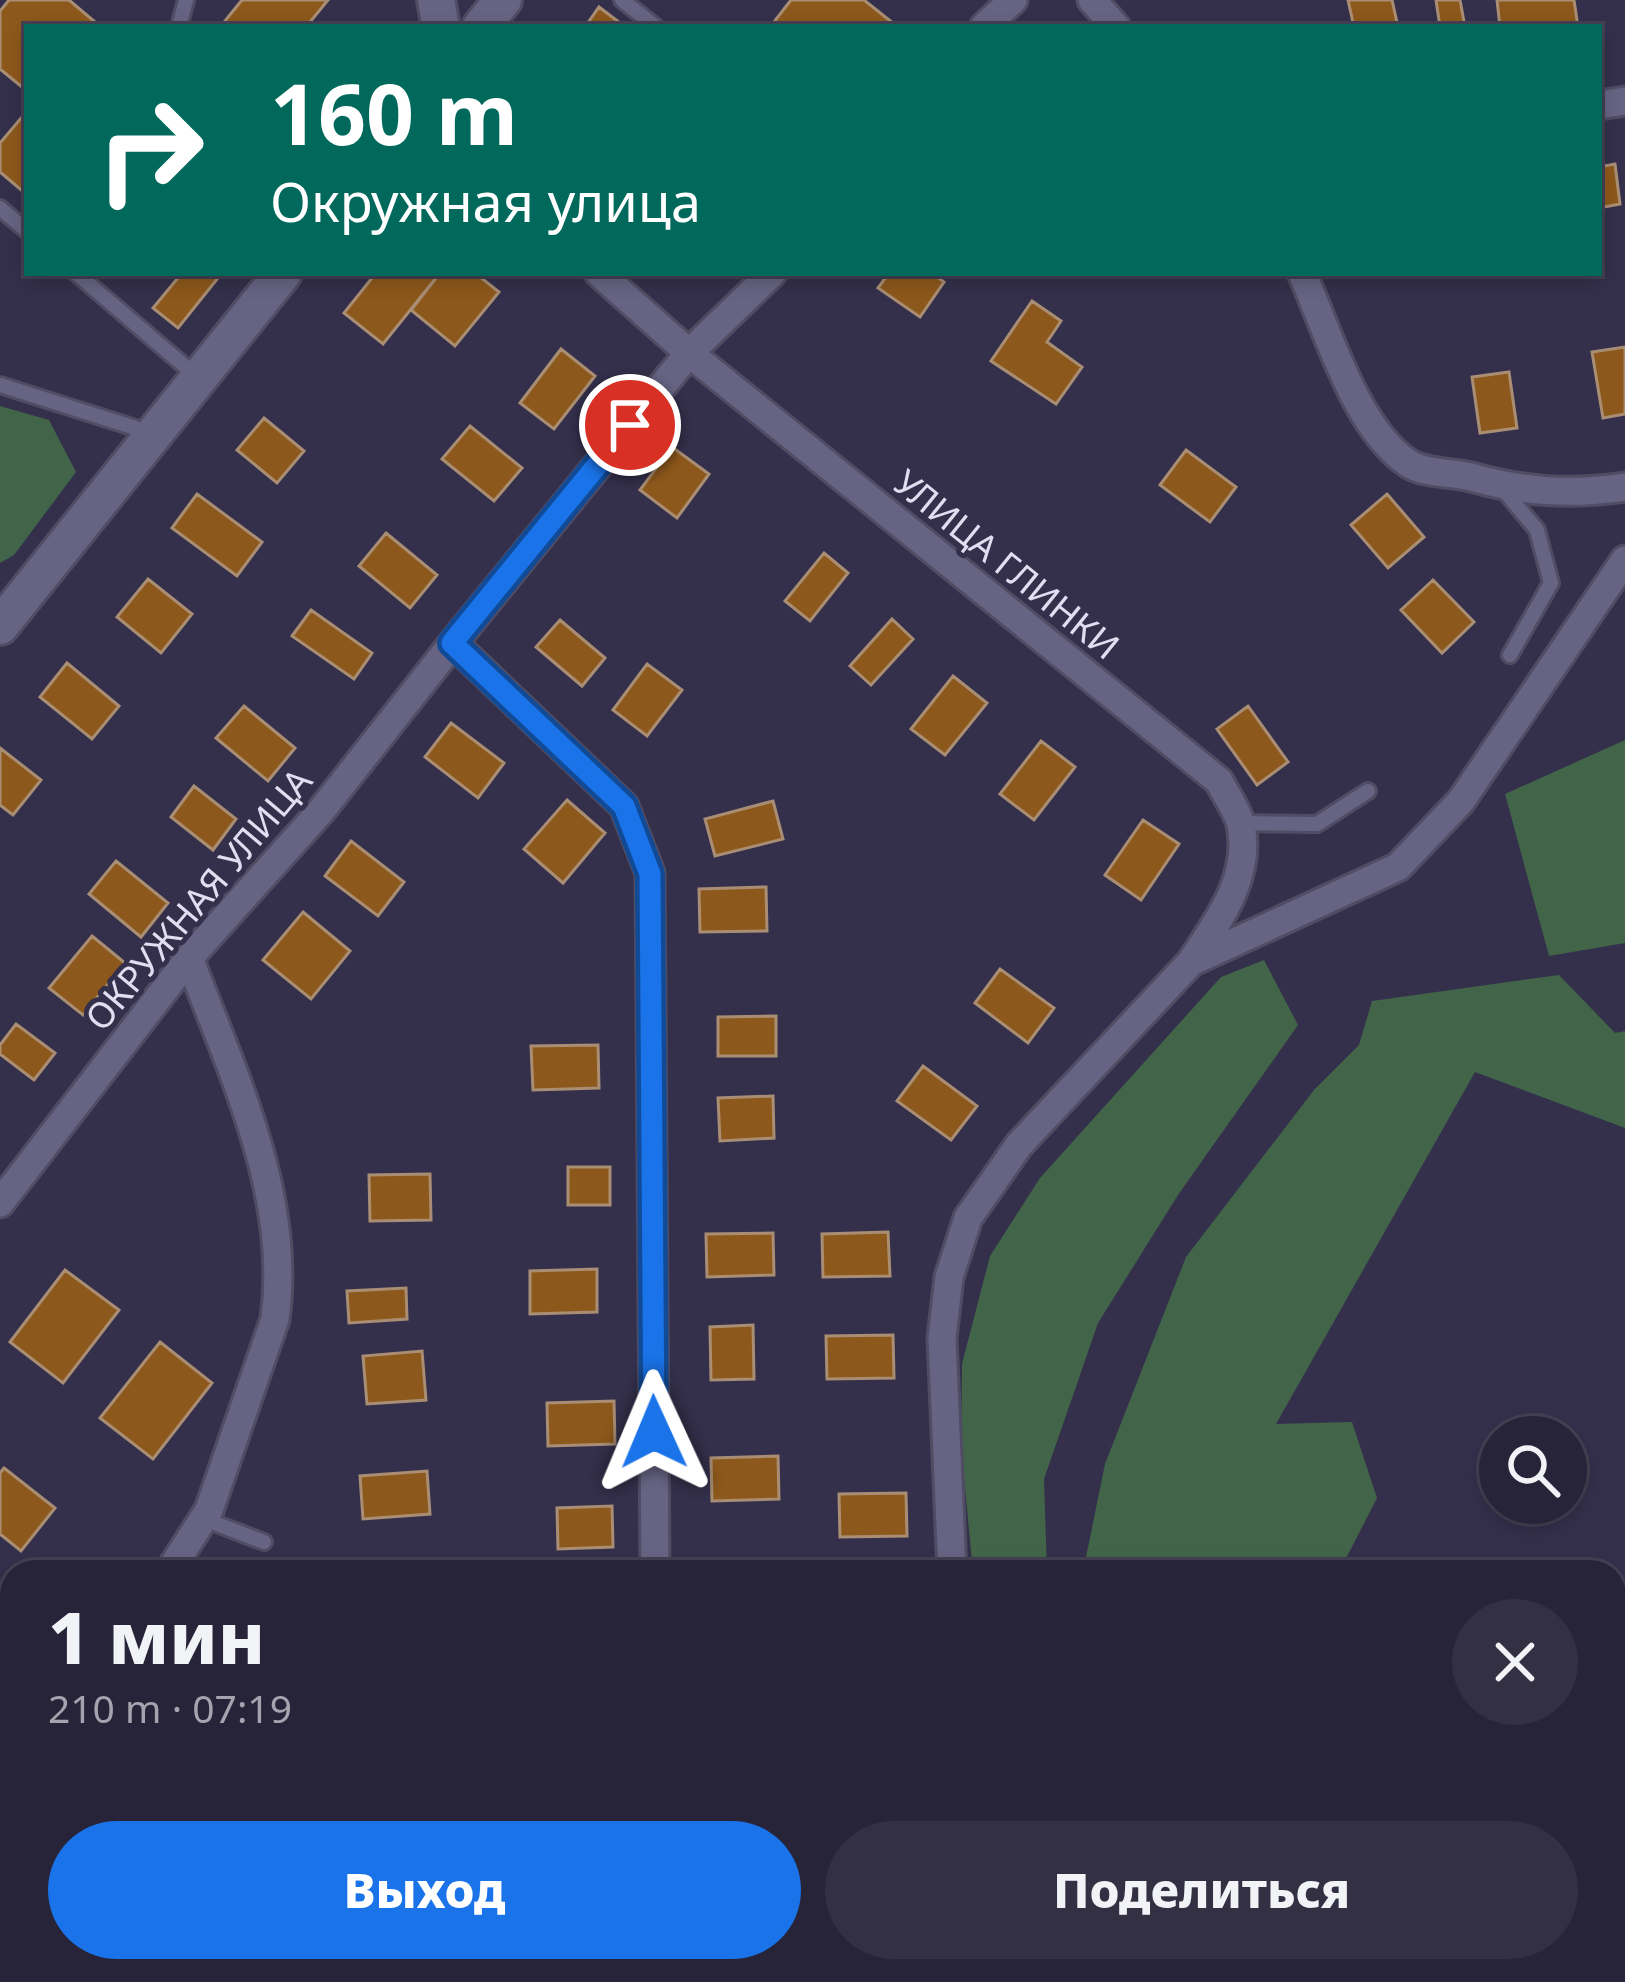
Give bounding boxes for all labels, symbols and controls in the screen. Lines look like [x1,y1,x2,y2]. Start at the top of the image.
text: 160 m [270,55,518,170]
icon: right [72,72,228,228]
text: Окружная улица [270,164,701,238]
pin [579,374,681,476]
icon: arrive [597,392,663,458]
street label: УЛИЦА ГЛИНКИ [884,458,1130,670]
street label: ОКРУЖНАЯ УЛИЦА [74,757,322,1041]
position arrow [591,1369,717,1495]
map controls [1479,1416,1587,1524]
button: search [1479,1416,1587,1524]
text: 1 мин [48,1587,265,1685]
button: close [1452,1599,1578,1725]
text: 210 m · 07:19 [48,1681,292,1734]
button: Выход [48,1821,801,1959]
button: Поделиться [825,1821,1578,1959]

